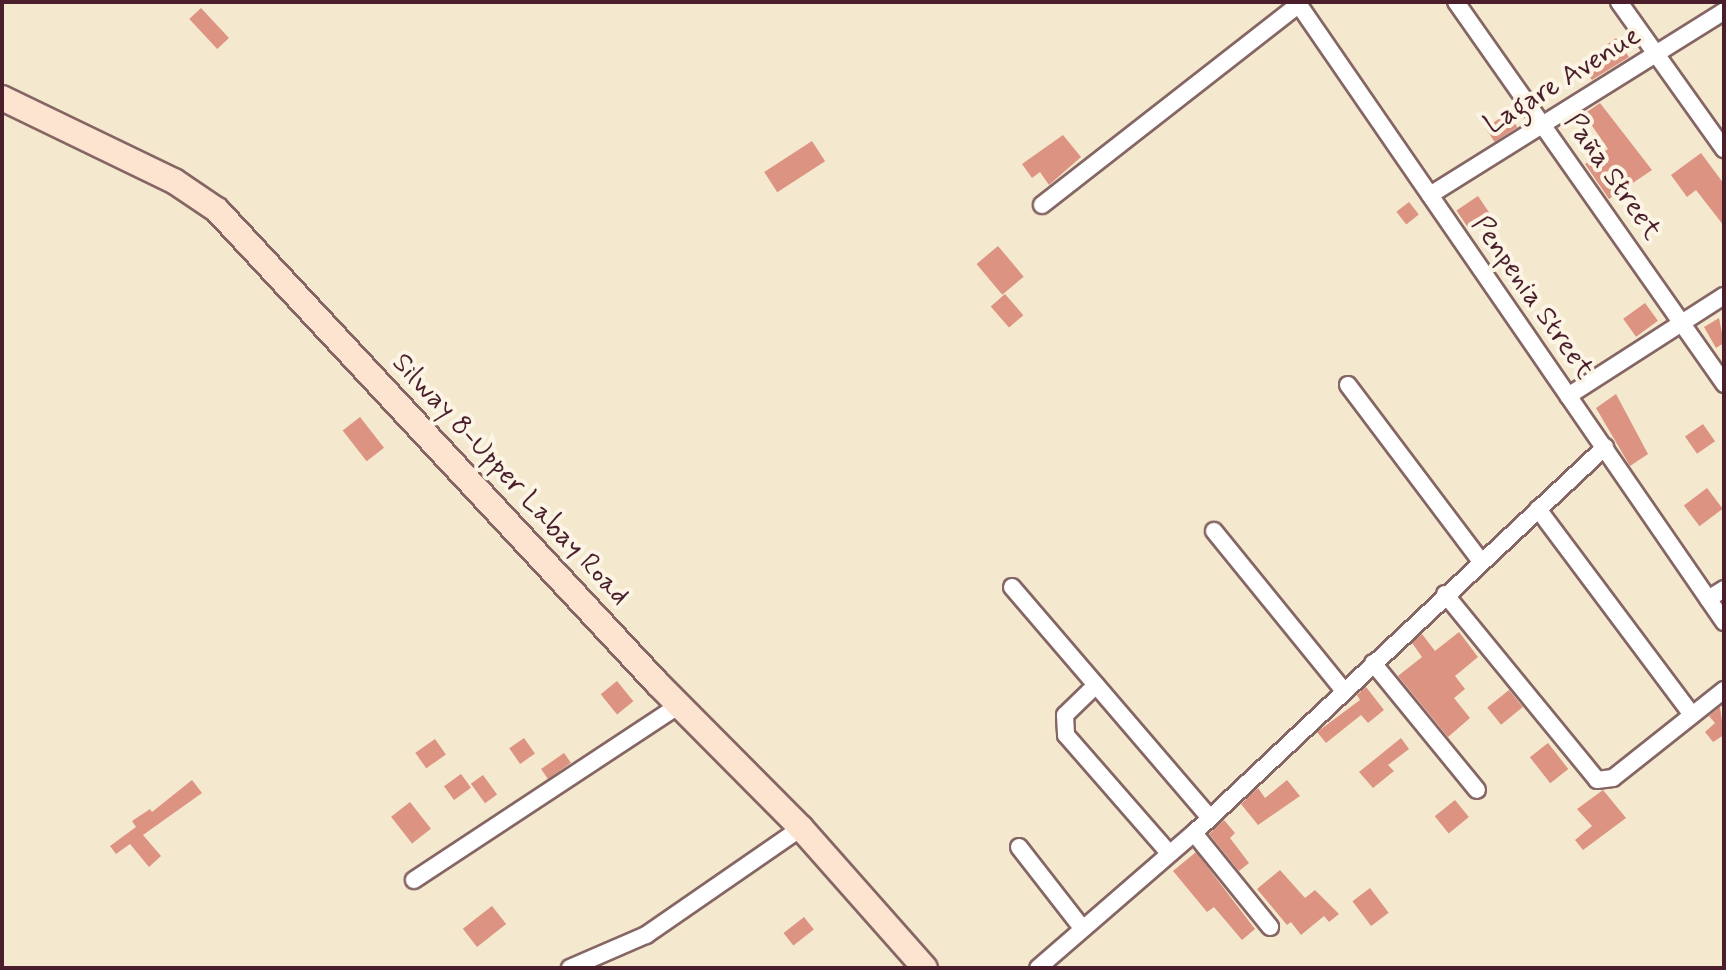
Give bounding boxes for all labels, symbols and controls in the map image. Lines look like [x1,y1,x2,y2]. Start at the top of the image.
street label: Lagare Avenue [1479,20,1647,142]
street label: Paña Street [1556,107,1668,247]
street label: Penpenia Street [1463,210,1601,386]
street label: Silway 8-Upper Labay Road [386,349,634,611]

